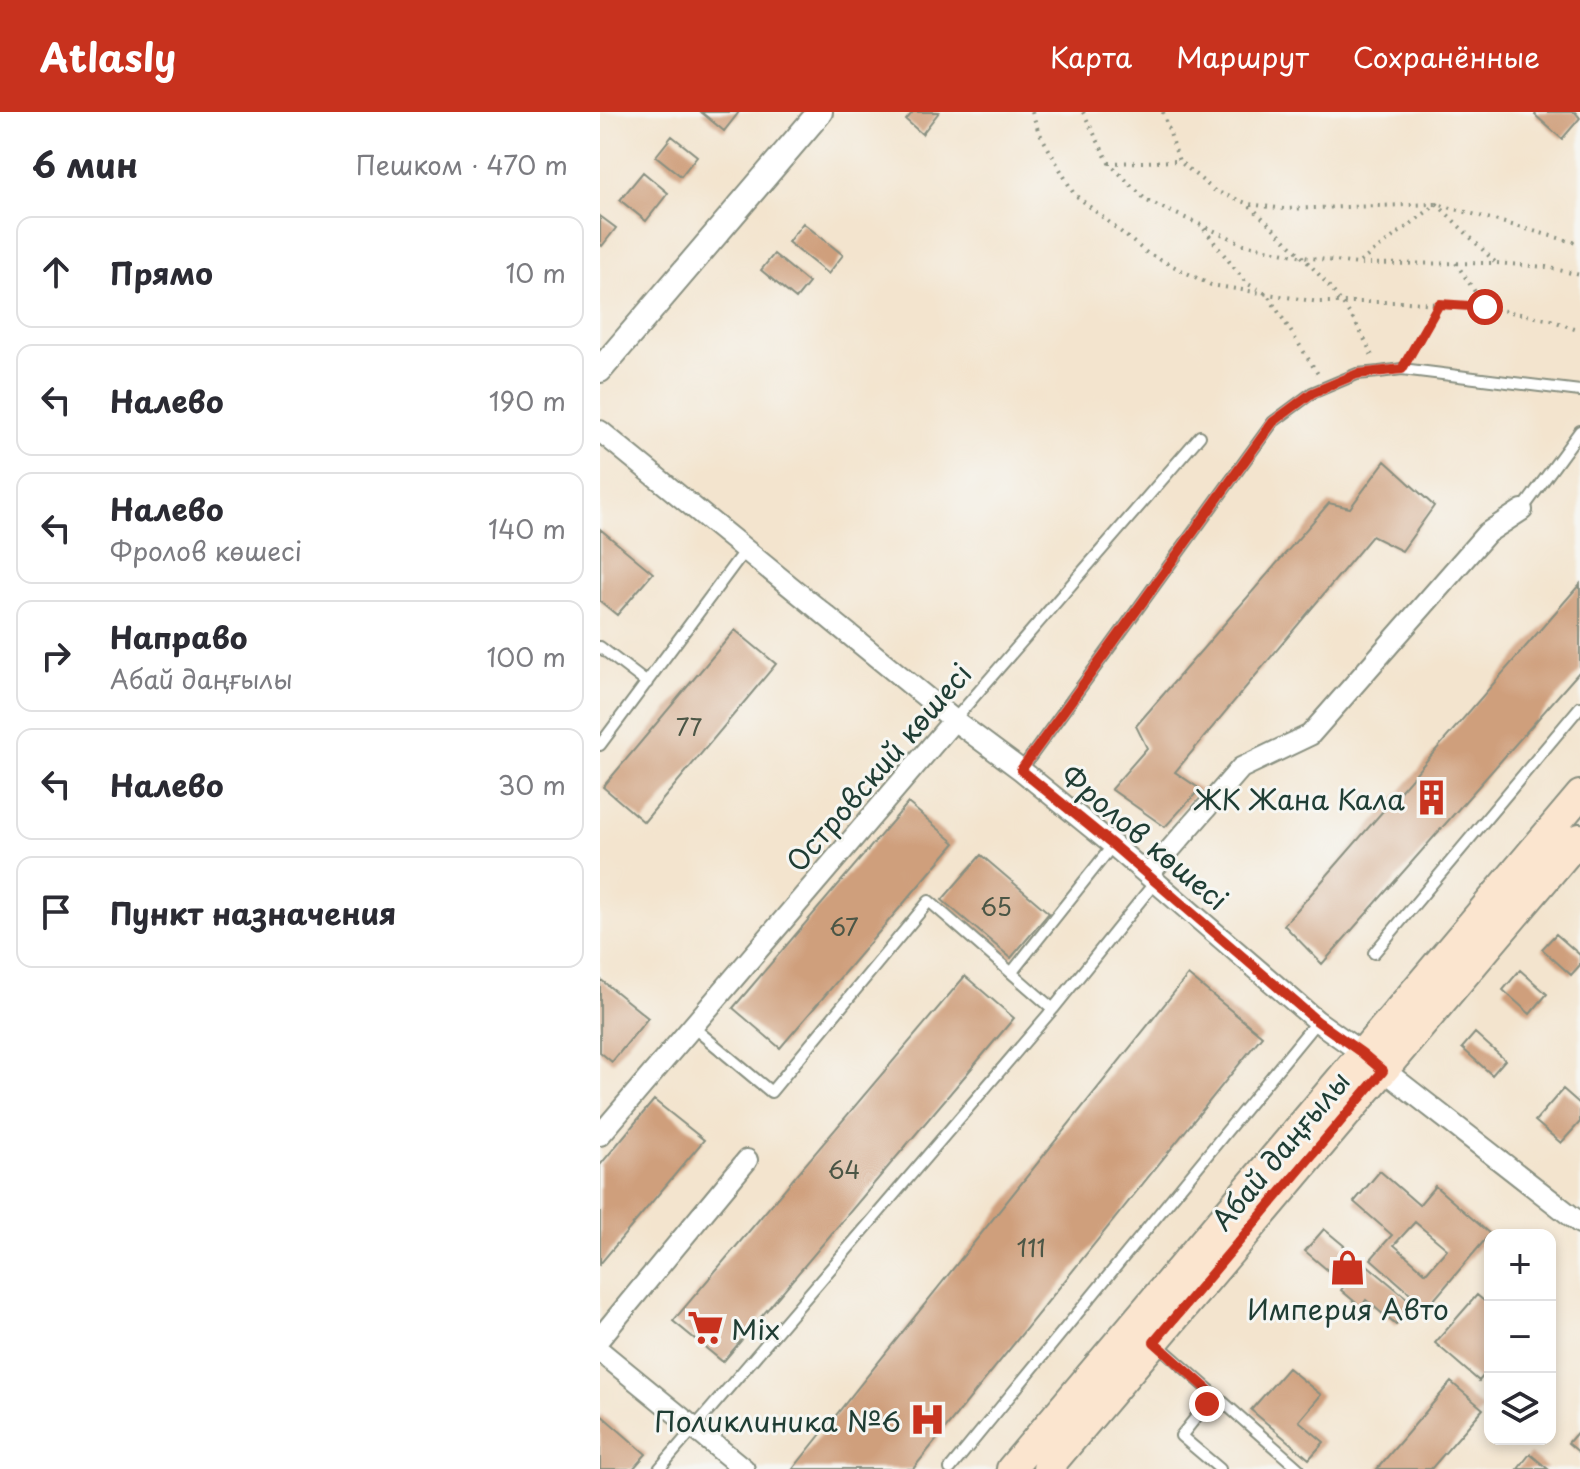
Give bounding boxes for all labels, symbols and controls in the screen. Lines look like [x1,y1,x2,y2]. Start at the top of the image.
text: Atlasly [40,28,176,85]
text: Карта [1050,35,1132,78]
text: Маршрут [1176,35,1309,78]
text: Сохранённые [1353,35,1540,78]
text: 6 мин [32,138,138,190]
text: Пешком · 470 m [356,145,568,184]
icon: ahead [34,250,78,294]
text: Прямо [110,250,213,295]
text: 10 m [505,253,566,292]
route start [1467,289,1503,325]
icon: left [34,378,78,422]
text: Налево [110,378,224,423]
text: 190 m [489,381,566,420]
text: Налево [110,486,224,531]
icon: left [34,506,78,550]
text: 140 m [488,509,566,548]
text: Фролов көшесі [110,531,302,570]
text: Направо [110,614,248,659]
icon: right [34,634,78,678]
text: 100 m [486,637,566,676]
street label: Островский көшесі [775,653,981,881]
text: Абай даңғылы [110,659,293,698]
house number: 77 [676,708,702,744]
street label: Фролов көшесі [1052,754,1238,920]
icon: left [34,762,78,806]
text: Налево [110,762,224,807]
text: 30 m [498,765,566,804]
place label: ЖК Жана Кала [1194,777,1405,820]
building icon: ЖК Жана Кала [1412,779,1450,817]
house number: 65 [980,888,1012,924]
icon: arrive [34,890,78,934]
text: Пункт назначения [110,890,396,935]
house number: 67 [829,908,859,944]
street label: Абай даңғылы [1200,1061,1360,1239]
house number: 64 [828,1151,860,1187]
house number: 111 [1016,1229,1046,1265]
map controls [1484,1229,1556,1445]
button: + [1484,1229,1556,1301]
shop icon: Империя Авто [1329,1249,1367,1287]
place label: Империя Авто [1247,1287,1449,1330]
button: − [1484,1301,1556,1373]
place label: Mix [731,1307,780,1350]
supermarket icon: Mix [686,1309,724,1347]
button: layers [1484,1373,1556,1445]
route end [1189,1386,1225,1422]
place label: Поликлиника №6 [654,1399,901,1442]
hospital icon: Поликлиника №6 [908,1401,946,1439]

